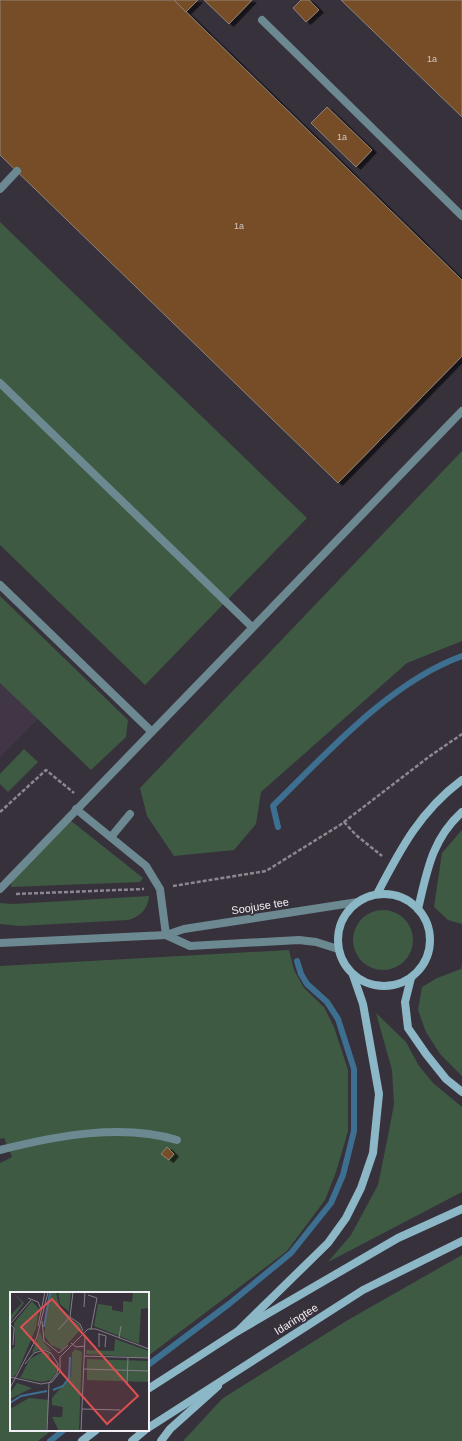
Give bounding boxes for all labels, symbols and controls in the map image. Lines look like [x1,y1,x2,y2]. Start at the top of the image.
house number: 1a [427,54,437,64]
house number: 1a [337,132,347,142]
house number: 1a [234,221,244,231]
street label: Soojuse tee [230,896,290,916]
inset map [10,1292,149,1431]
street label: Idaringtee [272,1301,320,1337]

